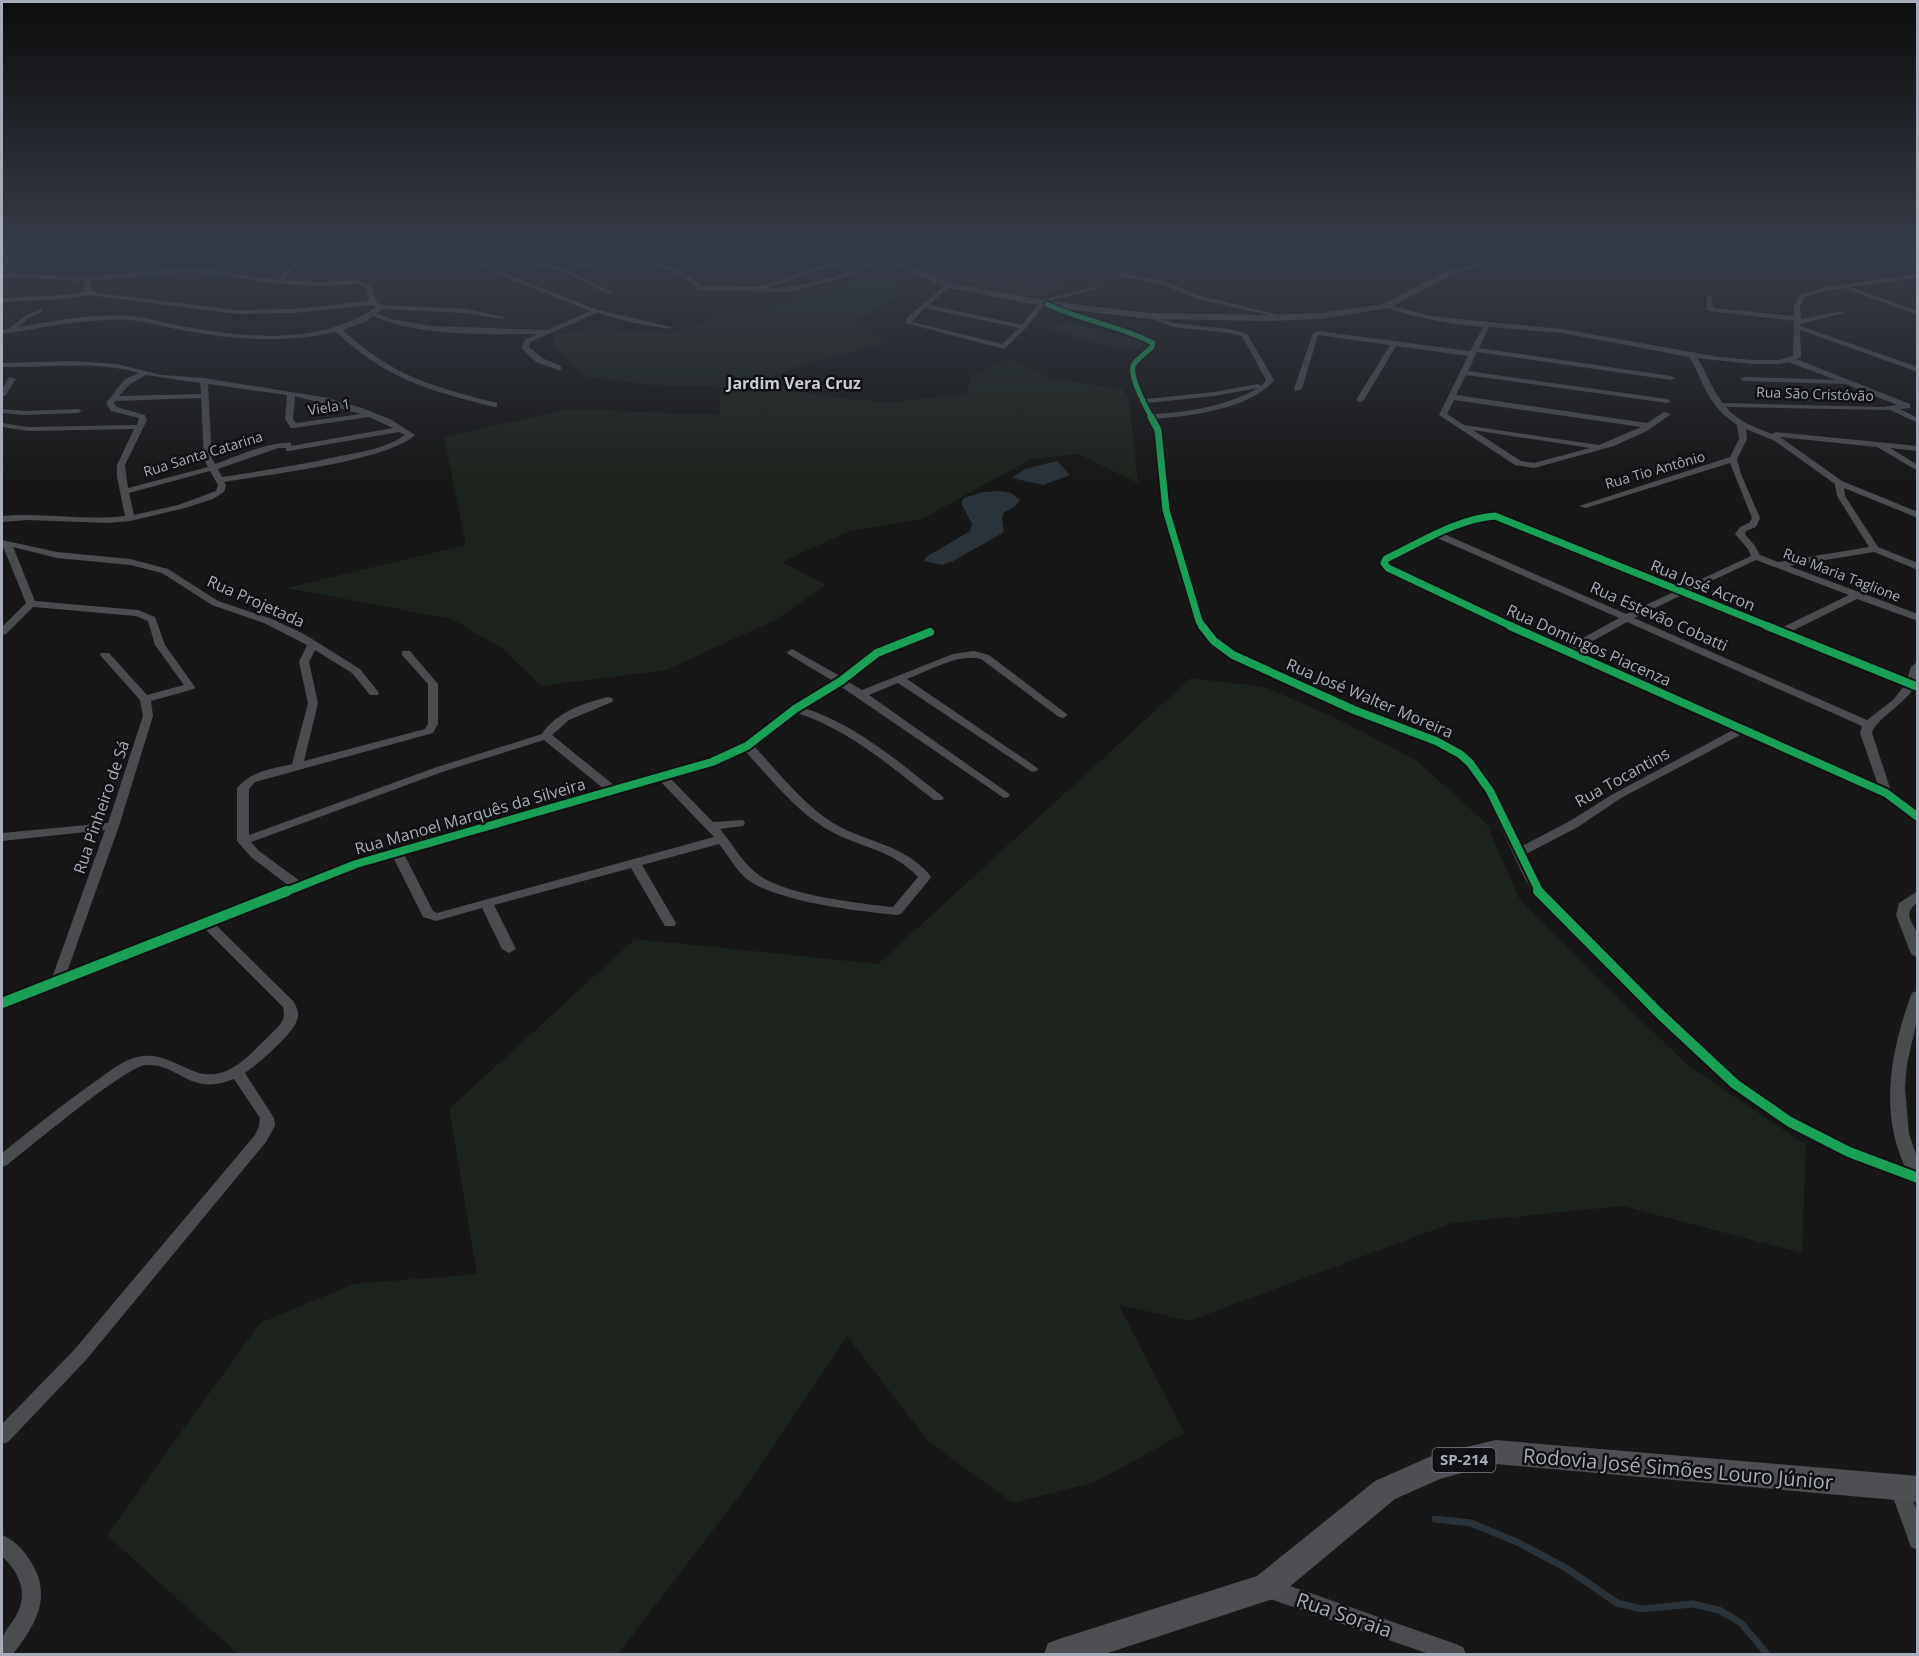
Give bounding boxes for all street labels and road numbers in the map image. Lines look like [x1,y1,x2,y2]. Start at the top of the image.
street label: Rua São Cristóvão [1756,382,1874,405]
street label: Viela 1 [306,394,351,419]
street label: Rua Santa Catarina [141,426,265,481]
street label: Rua Tio Antônio [1603,446,1707,493]
street label: Rua Maria Taglione [1781,543,1904,606]
street label: Rua José Acron [1647,554,1759,616]
street label: Rua Projetada [204,570,308,632]
street label: Rua Estevão Cobatti [1587,576,1731,656]
street label: Rua Domingos Piacenza [1503,599,1675,691]
street label: Rua José Walter Moreira [1283,653,1457,743]
street label: Rua Pinheiro de Sá [68,737,134,877]
street label: Rua Tocantins [1571,742,1673,812]
street label: Rua Manoel Marquês da Silveira [352,772,588,860]
street label: Rodovia José Simões Louro Júnior [1522,1441,1834,1496]
road number: SP-214 [1432,1448,1496,1472]
street label: Rua Soraia [1293,1586,1396,1643]

